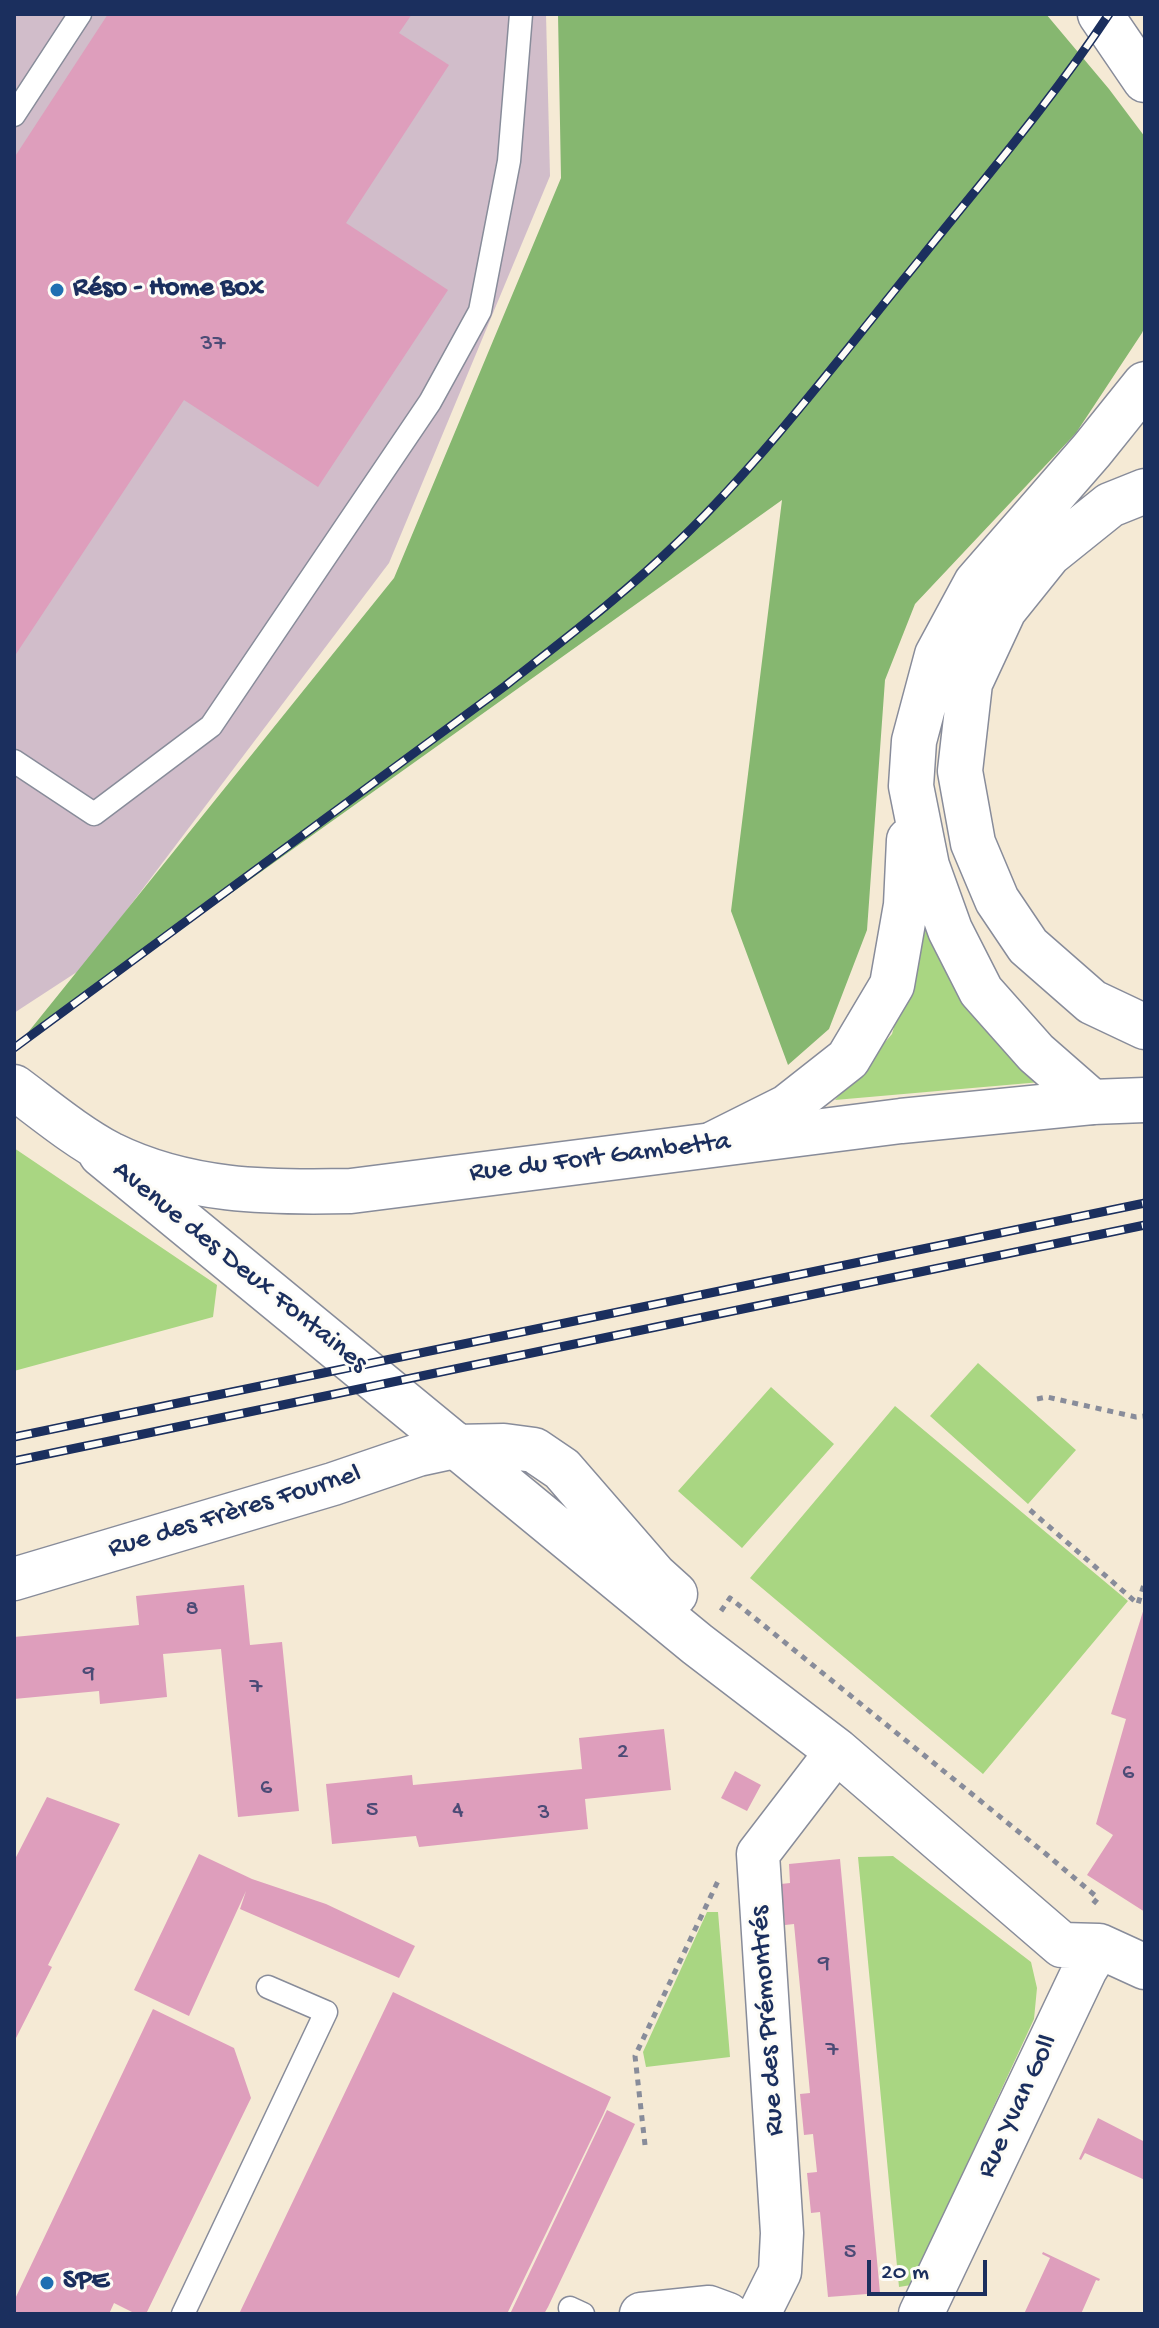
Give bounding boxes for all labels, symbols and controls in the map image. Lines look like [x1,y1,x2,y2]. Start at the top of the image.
place label: Réso - Home Box [73,273,264,307]
marker: Réso - Home Box [48,281,66,299]
house number: 37 [201,331,225,359]
street label: Rue du Fort Gambetta [468,1126,732,1192]
street label: Avenue des Deux Fontaines [104,1155,374,1381]
street label: Rue des Frères Fournel [105,1459,365,1567]
house number: 8 [185,1596,199,1624]
house number: 9 [83,1660,95,1688]
house number: 7 [250,1674,262,1702]
house number: 2 [617,1739,629,1767]
house number: 6 [1122,1760,1134,1788]
house number: 6 [260,1775,272,1803]
house number: 5 [366,1797,378,1825]
house number: 4 [452,1797,464,1825]
house number: 3 [538,1800,550,1828]
street label: Rue des Prémontrés [744,1905,794,2137]
house number: 9 [818,1950,830,1978]
street label: Rue Yvan Goll [971,2030,1067,2184]
house number: 7 [826,2037,838,2065]
house number: 5 [844,2239,856,2267]
scale bar [871,2244,991,2294]
text: 20 m [881,2259,929,2288]
place label: SPE [63,2266,109,2300]
marker: SPE [38,2274,56,2292]

